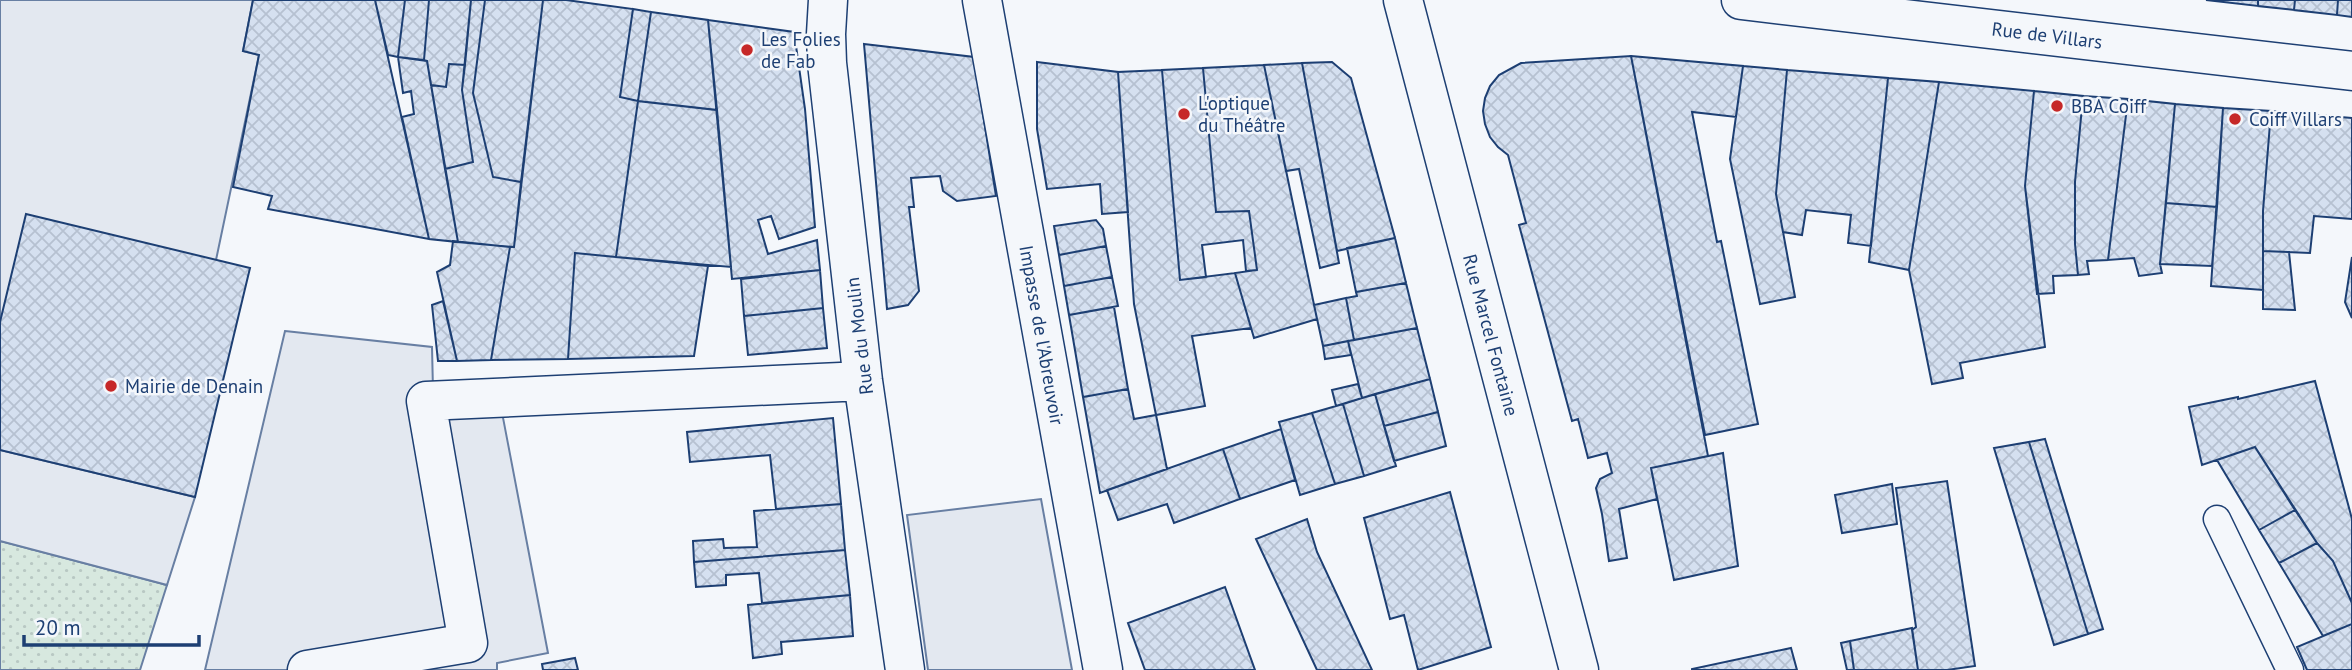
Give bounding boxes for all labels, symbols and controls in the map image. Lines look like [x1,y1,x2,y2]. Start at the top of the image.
street label: Rue de Villars [1990,16,2104,54]
place label: Les Folies de Fab [761,27,841,73]
marker: Les Folies de Fab [739,42,755,58]
place label: L'optique du Théâtre [1198,91,1286,137]
place label: BBA Coiff [2071,94,2147,118]
marker: BBA Coiff [2049,98,2065,114]
marker: L'optique du Théâtre [1176,106,1192,122]
place label: Coiff Villars [2249,107,2342,131]
marker: Coiff Villars [2227,111,2243,127]
street label: Impasse de l'Abreuvoir [1014,243,1070,427]
street label: Rue Marcel Fontaine [1458,251,1524,419]
street label: Rue du Moulin [840,276,878,396]
place label: Mairie de Denain [125,374,263,398]
marker: Mairie de Denain [103,378,119,394]
scale bar [24,604,200,648]
text: 20 m [35,614,81,641]

